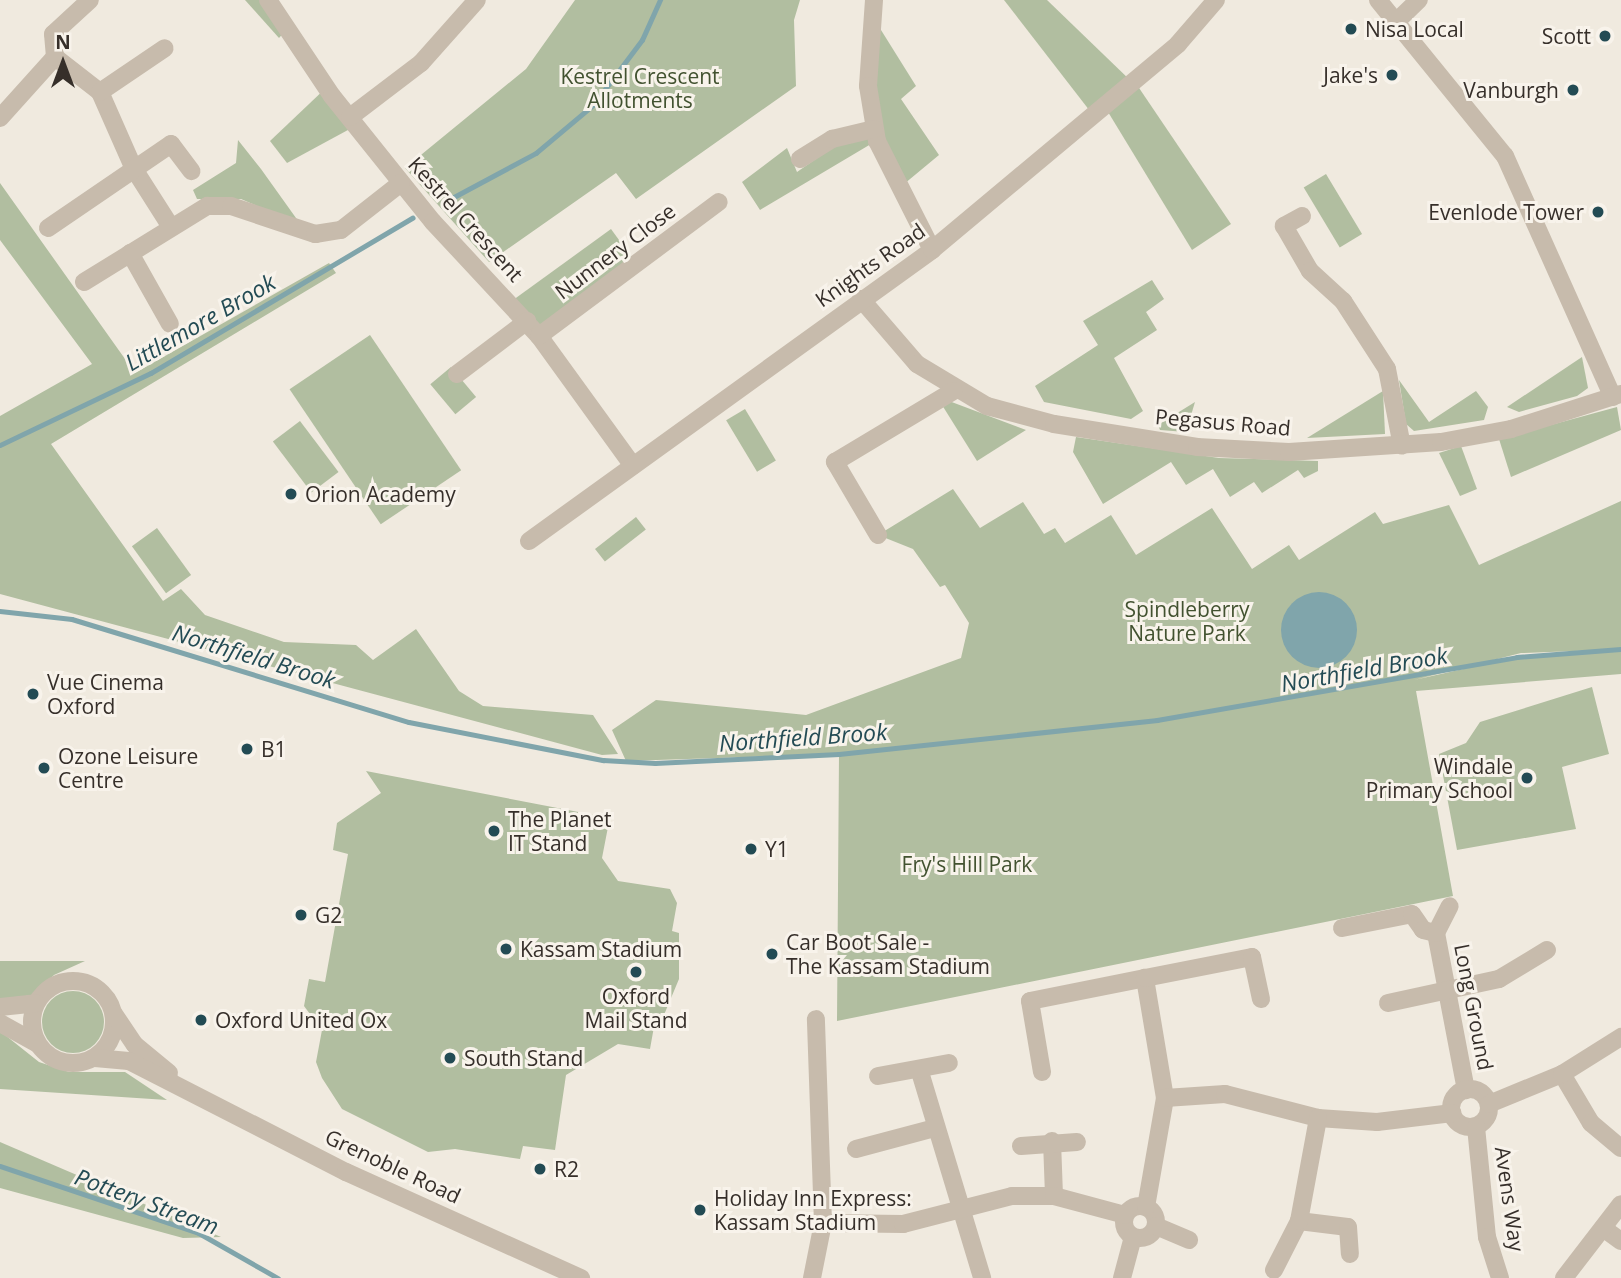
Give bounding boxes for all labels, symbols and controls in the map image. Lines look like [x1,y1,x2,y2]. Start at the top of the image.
place label: Nisa Local [1365,16,1464,42]
marker: Nisa Local [1343,21,1359,37]
place label: Scott [1542,23,1591,49]
north arrow [28,28,98,98]
marker: Scott [1597,28,1613,44]
text: N [55,29,71,55]
place label: Jake's [1323,62,1378,88]
park label: Kestrel Crescent Allotments [560,63,720,113]
marker: Jake's [1384,67,1400,83]
place label: Vanburgh [1463,77,1559,103]
marker: Vanburgh [1565,82,1581,98]
street label: Kestrel Crescent [403,151,529,287]
street label: Nunnery Close [550,198,680,304]
place label: Evenlode Tower [1428,199,1584,225]
marker: Evenlode Tower [1590,204,1606,220]
street label: Knights Road [810,218,930,312]
water label: Littlemore Brook [120,268,280,376]
street label: Pegasus Road [1154,404,1292,440]
place label: Orion Academy [305,481,456,507]
marker: Orion Academy [283,486,299,502]
park label: Spindleberry Nature Park [1125,596,1249,646]
water label: Northfield Brook [169,618,339,694]
water label: Northfield Brook [1279,641,1449,697]
place label: Vue Cinema Oxford [47,669,164,719]
marker: Vue Cinema Oxford [25,686,41,702]
water label: Northfield Brook [718,717,888,757]
place label: B1 [261,736,287,762]
marker: B1 [239,741,255,757]
place label: Ozone Leisure Centre [58,743,198,793]
place label: Windale Primary School [1366,753,1513,803]
marker: Ozone Leisure Centre [36,760,52,776]
marker: Windale Primary School [1519,770,1535,786]
place label: The Planet IT Stand [508,806,611,856]
marker: The Planet IT Stand [486,823,502,839]
place label: Y1 [765,836,789,862]
marker: Y1 [743,841,759,857]
park label: Fry's Hill Park [902,851,1032,877]
place label: G2 [315,902,342,928]
marker: G2 [293,907,309,923]
place label: Car Boot Sale - The Kassam Stadium [786,929,990,979]
place label: Kassam Stadium [520,936,682,962]
marker: Kassam Stadium [498,941,514,957]
street label: Long Ground [1449,942,1499,1072]
marker: Car Boot Sale - The Kassam Stadium [764,946,780,962]
marker: Oxford Mail Stand [628,964,644,980]
place label: Oxford Mail Stand [584,983,688,1033]
place label: Oxford United Ox [215,1007,387,1033]
marker: Oxford United Ox [193,1012,209,1028]
place label: South Stand [464,1045,583,1071]
marker: South Stand [442,1050,458,1066]
street label: Grenoble Road [321,1124,465,1208]
street label: Avens Way [1490,1145,1530,1253]
place label: R2 [554,1156,579,1182]
marker: R2 [532,1161,548,1177]
water label: Pottery Stream [71,1162,223,1240]
place label: Holiday Inn Express: Kassam Stadium [714,1185,912,1235]
marker: Holiday Inn Express: Kassam Stadium [692,1202,708,1218]

